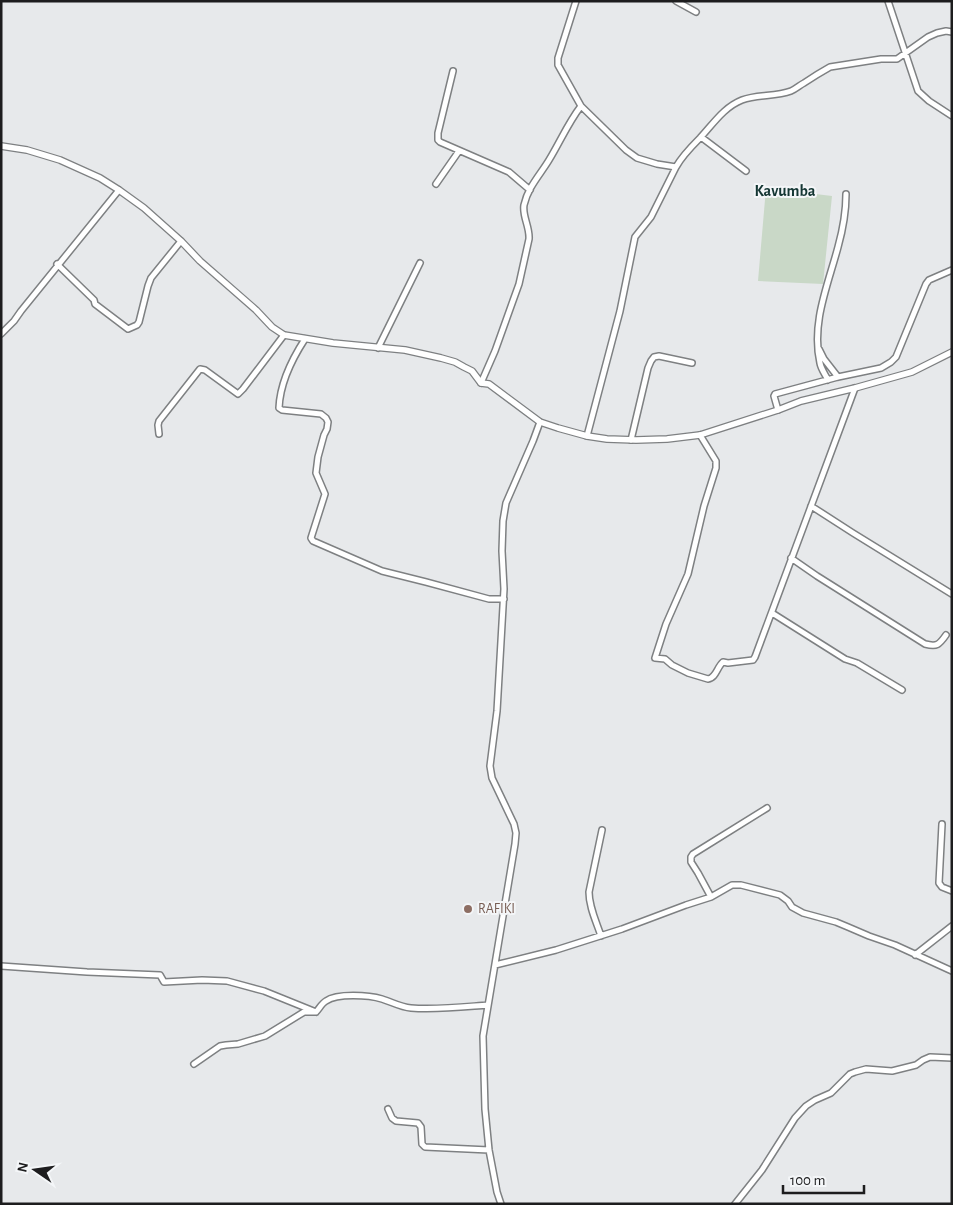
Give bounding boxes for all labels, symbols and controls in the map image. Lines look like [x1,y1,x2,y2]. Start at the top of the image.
district label: Kavumba [754,183,816,199]
place label: RAFIKI [478,902,515,916]
marker: RAFIKI [462,903,474,915]
north arrow [10,1145,60,1195]
text: N [15,1161,31,1174]
scale bar [783,1162,864,1194]
text: 100 m [790,1173,825,1188]

